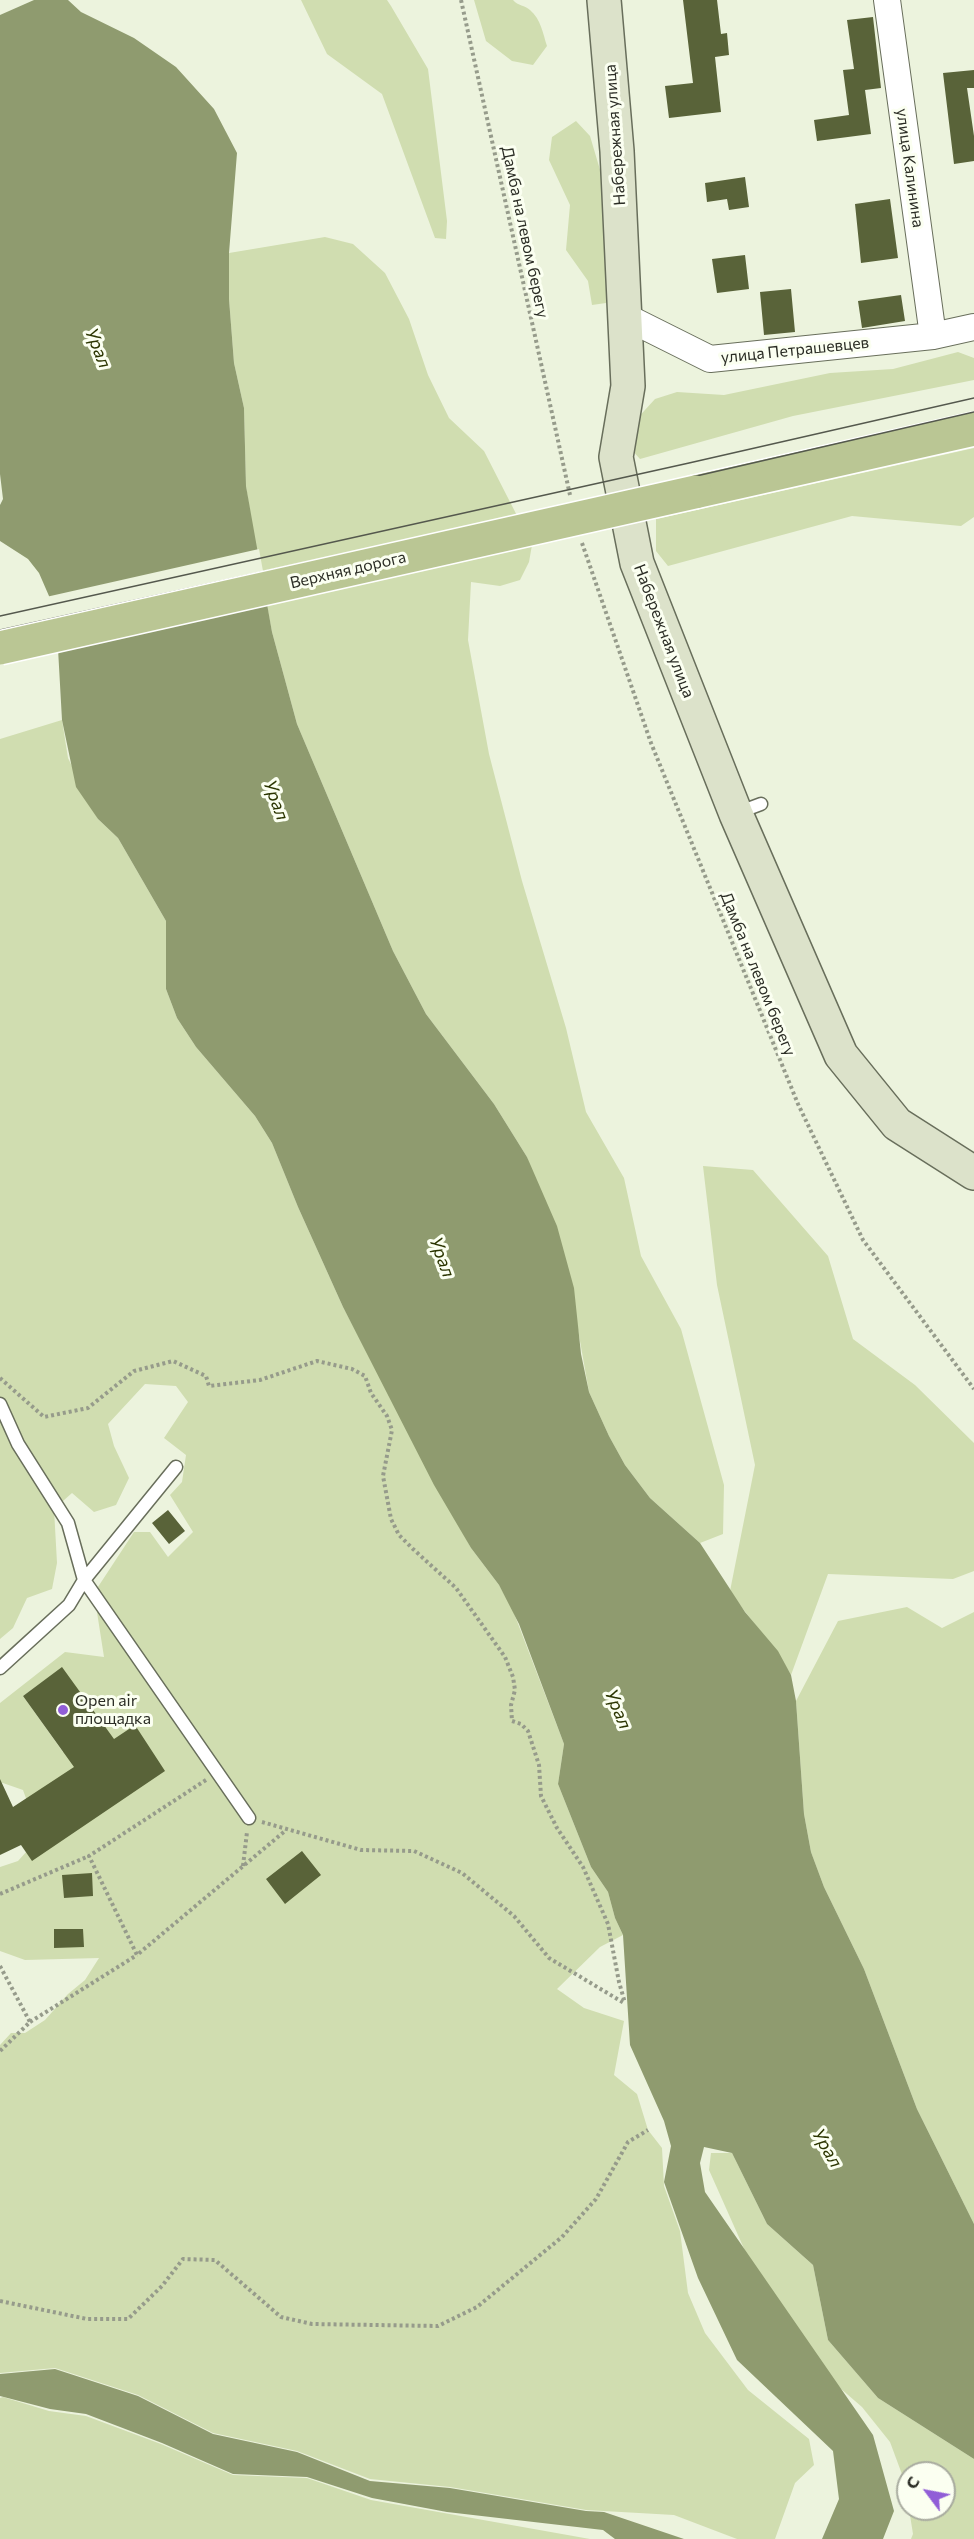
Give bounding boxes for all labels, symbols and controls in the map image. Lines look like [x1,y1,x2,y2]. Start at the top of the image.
street label: Набережная улица [600,64,630,206]
street label: улица Калинина [892,107,928,229]
street label: Дамба на левом берегу [497,144,553,320]
water label: Урал [80,325,116,371]
street label: улица Петрашевцев [720,333,870,367]
street label: Верхняя дорога [288,547,408,593]
street label: Набережная улица [630,561,698,701]
water label: Урал [259,777,293,823]
street label: Дамба на левом берегу [716,889,800,1059]
water label: Урал [425,1234,459,1280]
water label: Урал [600,1686,636,1732]
place label: Open air площадка [75,1691,151,1729]
marker: Open air площадка [56,1703,70,1717]
water label: Урал [807,2125,847,2171]
north arrow [896,2461,956,2521]
text: С [901,2473,923,2492]

